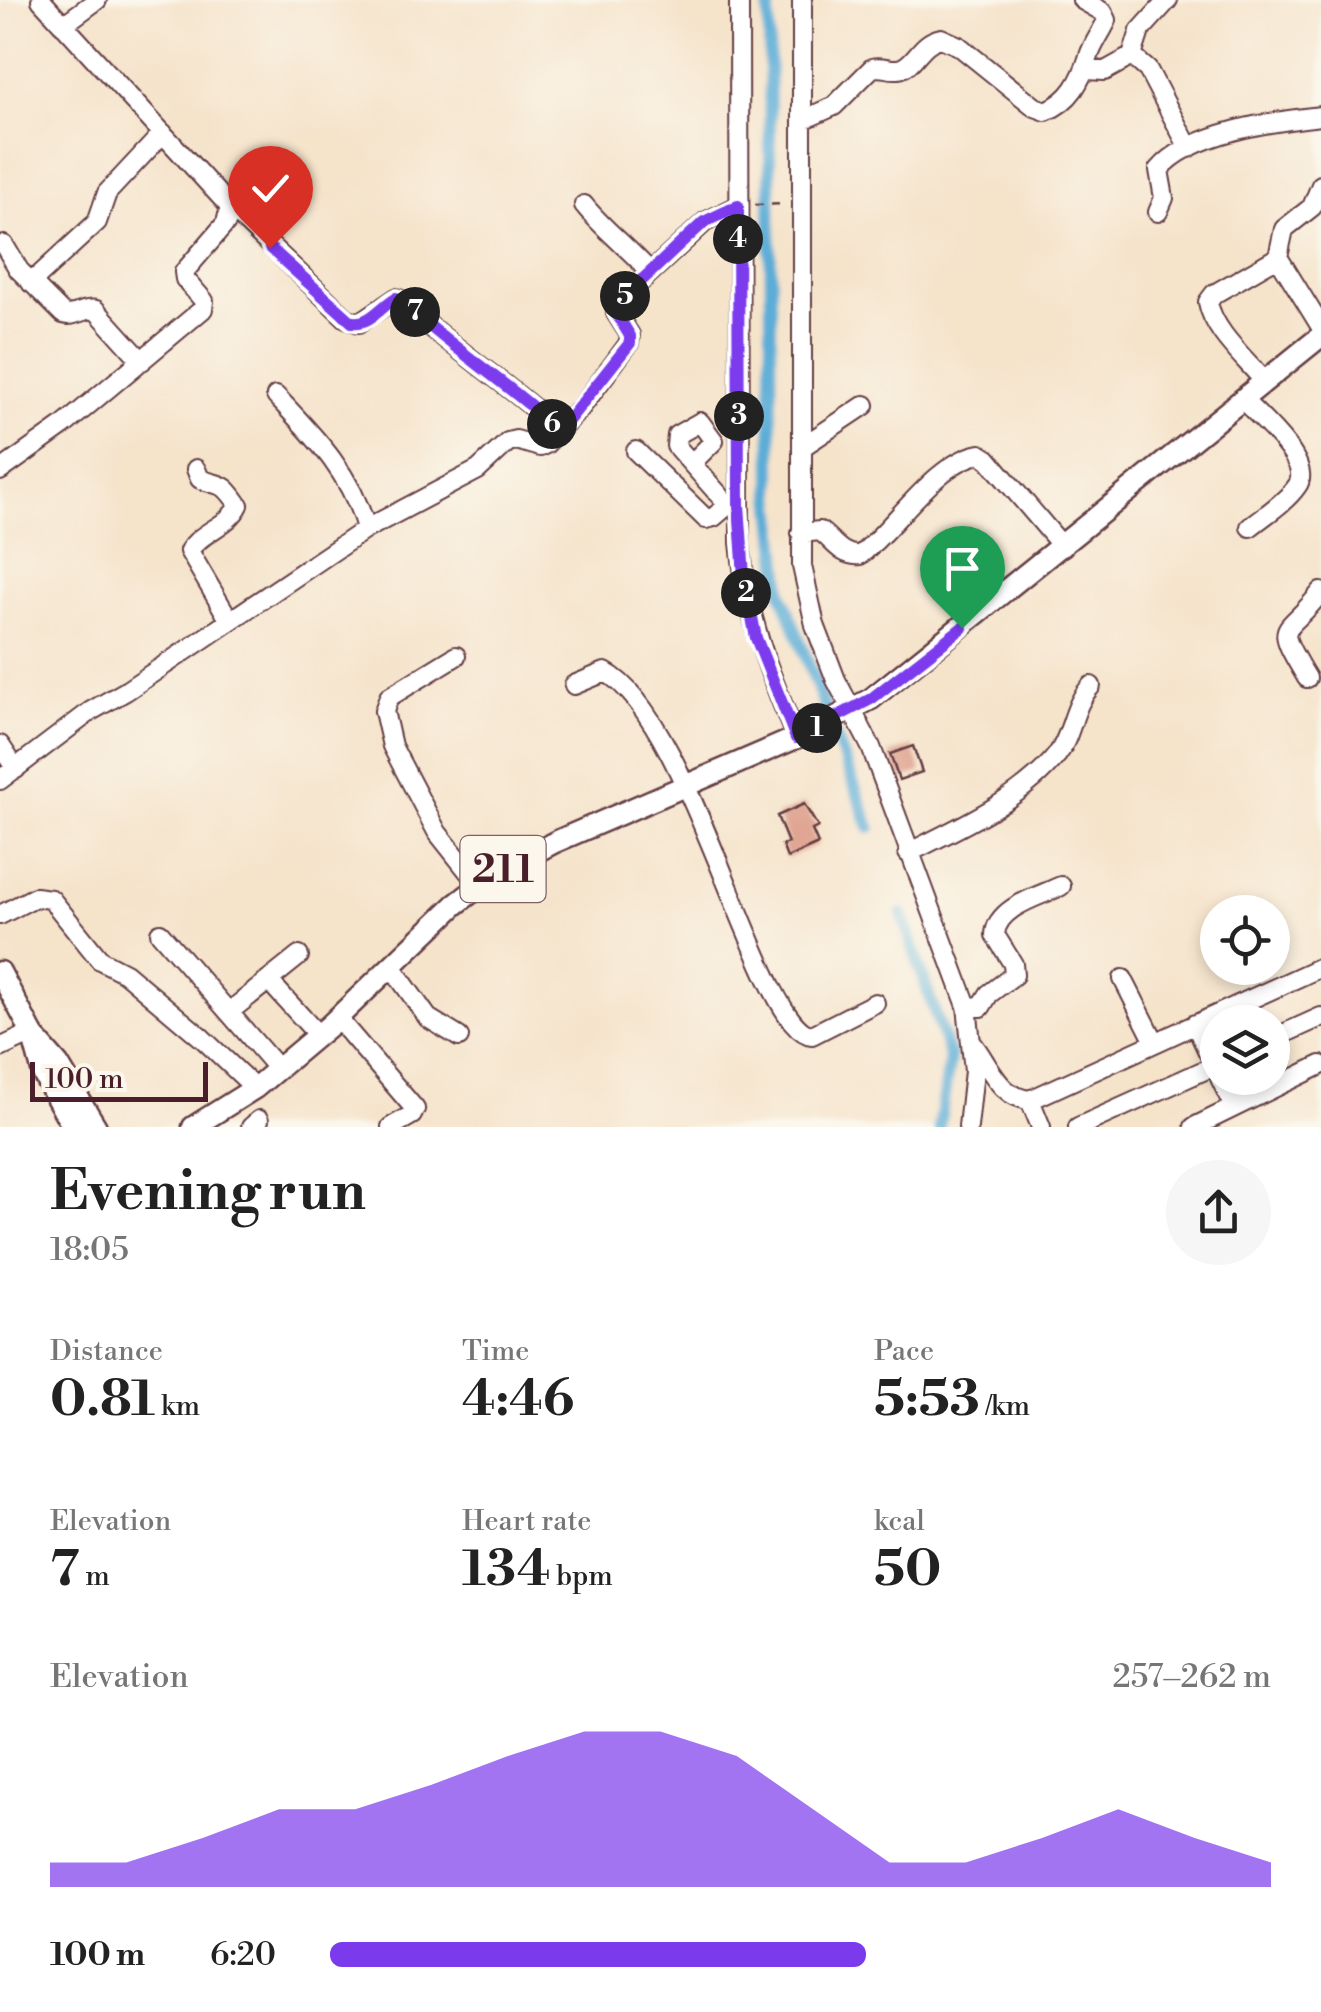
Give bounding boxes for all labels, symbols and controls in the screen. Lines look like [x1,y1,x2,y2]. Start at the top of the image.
pin [228,146,313,249]
icon: check [243,161,298,216]
pin: 4 [713,214,763,264]
text: 4 [729,221,747,256]
pin: 5 [600,271,650,321]
text: 5 [616,278,634,313]
pin: 7 [390,287,440,337]
text: 7 [407,294,423,329]
pin: 3 [714,391,764,441]
text: 3 [731,398,747,433]
pin: 6 [527,399,577,449]
text: 6 [543,406,561,441]
pin [920,526,1005,629]
icon: arrive [935,541,990,596]
pin: 2 [721,568,771,618]
text: 2 [737,575,755,610]
pin: 1 [792,703,842,753]
text: 1 [810,710,824,745]
road number: 211 [460,836,546,902]
map controls [1200,895,1290,1095]
button: locate [1200,895,1290,985]
button: layers [1200,1005,1290,1095]
scale bar [30,1057,208,1102]
text: 100 m [45,1062,124,1097]
text: Evening run [50,1158,366,1227]
button: share [1166,1160,1271,1265]
text: 18:05 [50,1230,129,1270]
text: Distance [50,1334,163,1369]
text: Time [462,1334,529,1369]
text: Pace [874,1334,934,1369]
text: 0.81 [50,1369,155,1431]
text: 4:46 [462,1369,574,1431]
text: 5:53 [874,1369,980,1431]
text: km [155,1389,200,1424]
text: /km [980,1389,1030,1424]
text: Elevation [50,1504,171,1539]
text: Heart rate [462,1504,591,1539]
text: kcal [874,1504,925,1539]
text: 7 [50,1539,80,1601]
text: 134 [462,1539,550,1601]
text: 50 [874,1539,941,1601]
text: m [80,1559,110,1594]
text: bpm [550,1559,613,1594]
text: Elevation [50,1657,189,1697]
text: 257–262 m [1112,1657,1271,1697]
text: 100 m [50,1935,145,1975]
text: 6:20 [210,1935,276,1975]

